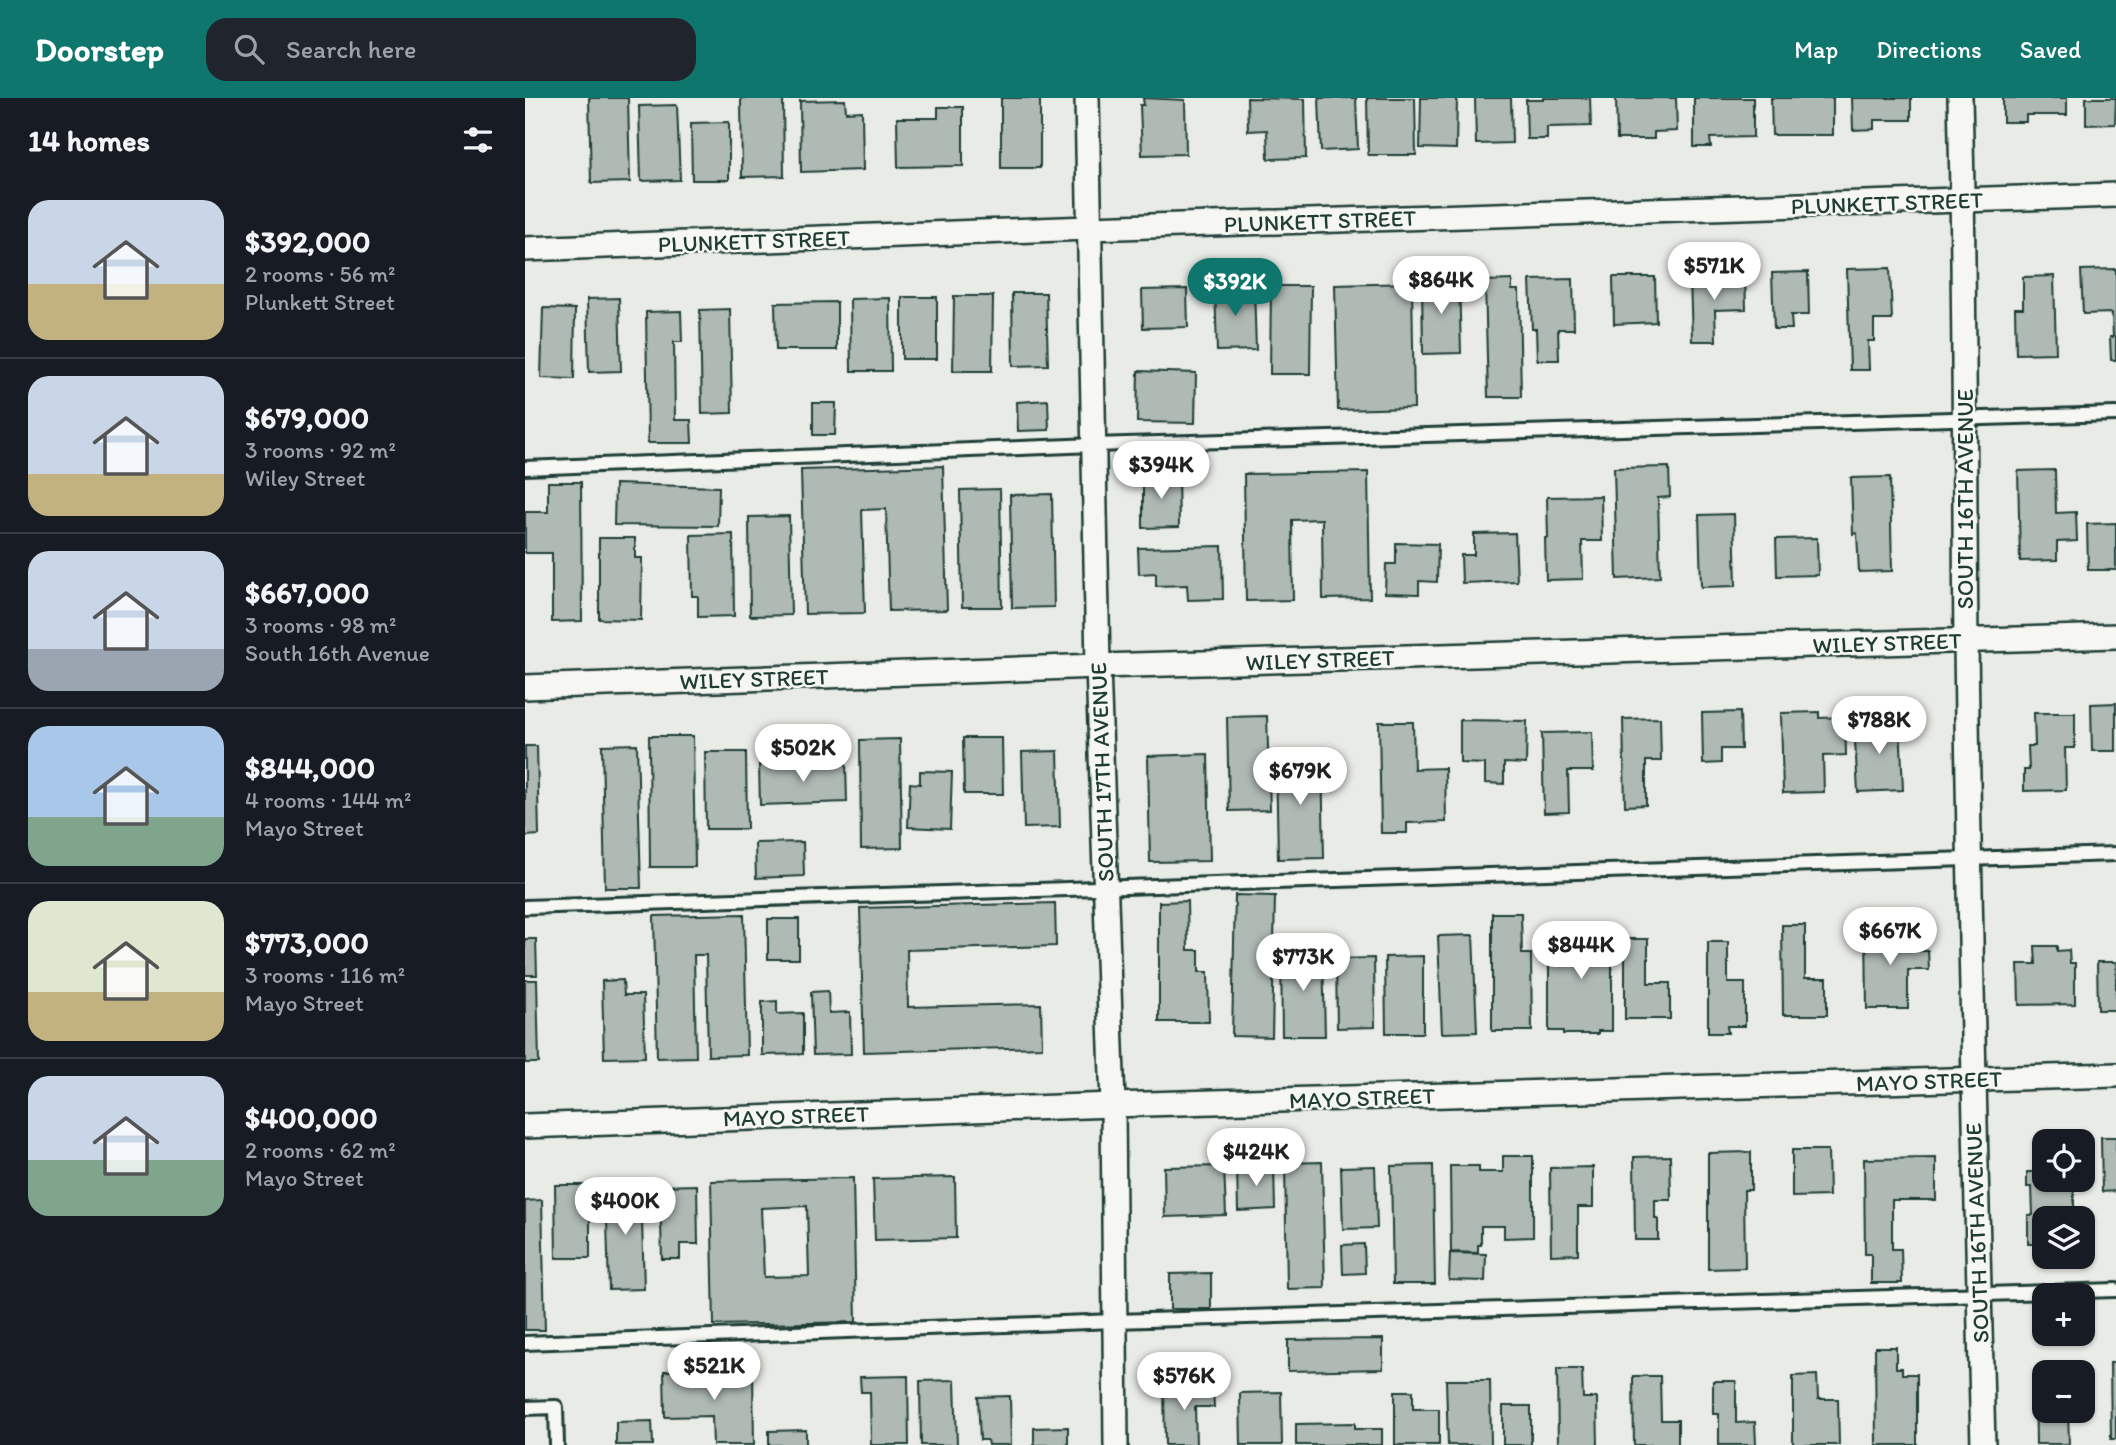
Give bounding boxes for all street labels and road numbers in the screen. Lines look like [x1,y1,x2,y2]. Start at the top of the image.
street label: PLUNKETT STREET [1790,186,1984,220]
street label: PLUNKETT STREET [1223,204,1417,238]
street label: PLUNKETT STREET [657,224,851,258]
street label: SOUTH 16TH AVENUE [1951,389,1979,609]
street label: WILEY STREET [1812,626,1962,660]
street label: WILEY STREET [1245,643,1395,677]
street label: WILEY STREET [679,662,829,696]
street label: SOUTH 17TH AVENUE [1084,662,1120,882]
street label: MAYO STREET [1856,1064,2003,1098]
street label: MAYO STREET [1289,1081,1436,1115]
street label: MAYO STREET [723,1099,870,1133]
street label: SOUTH 16TH AVENUE [1959,1122,1995,1344]

